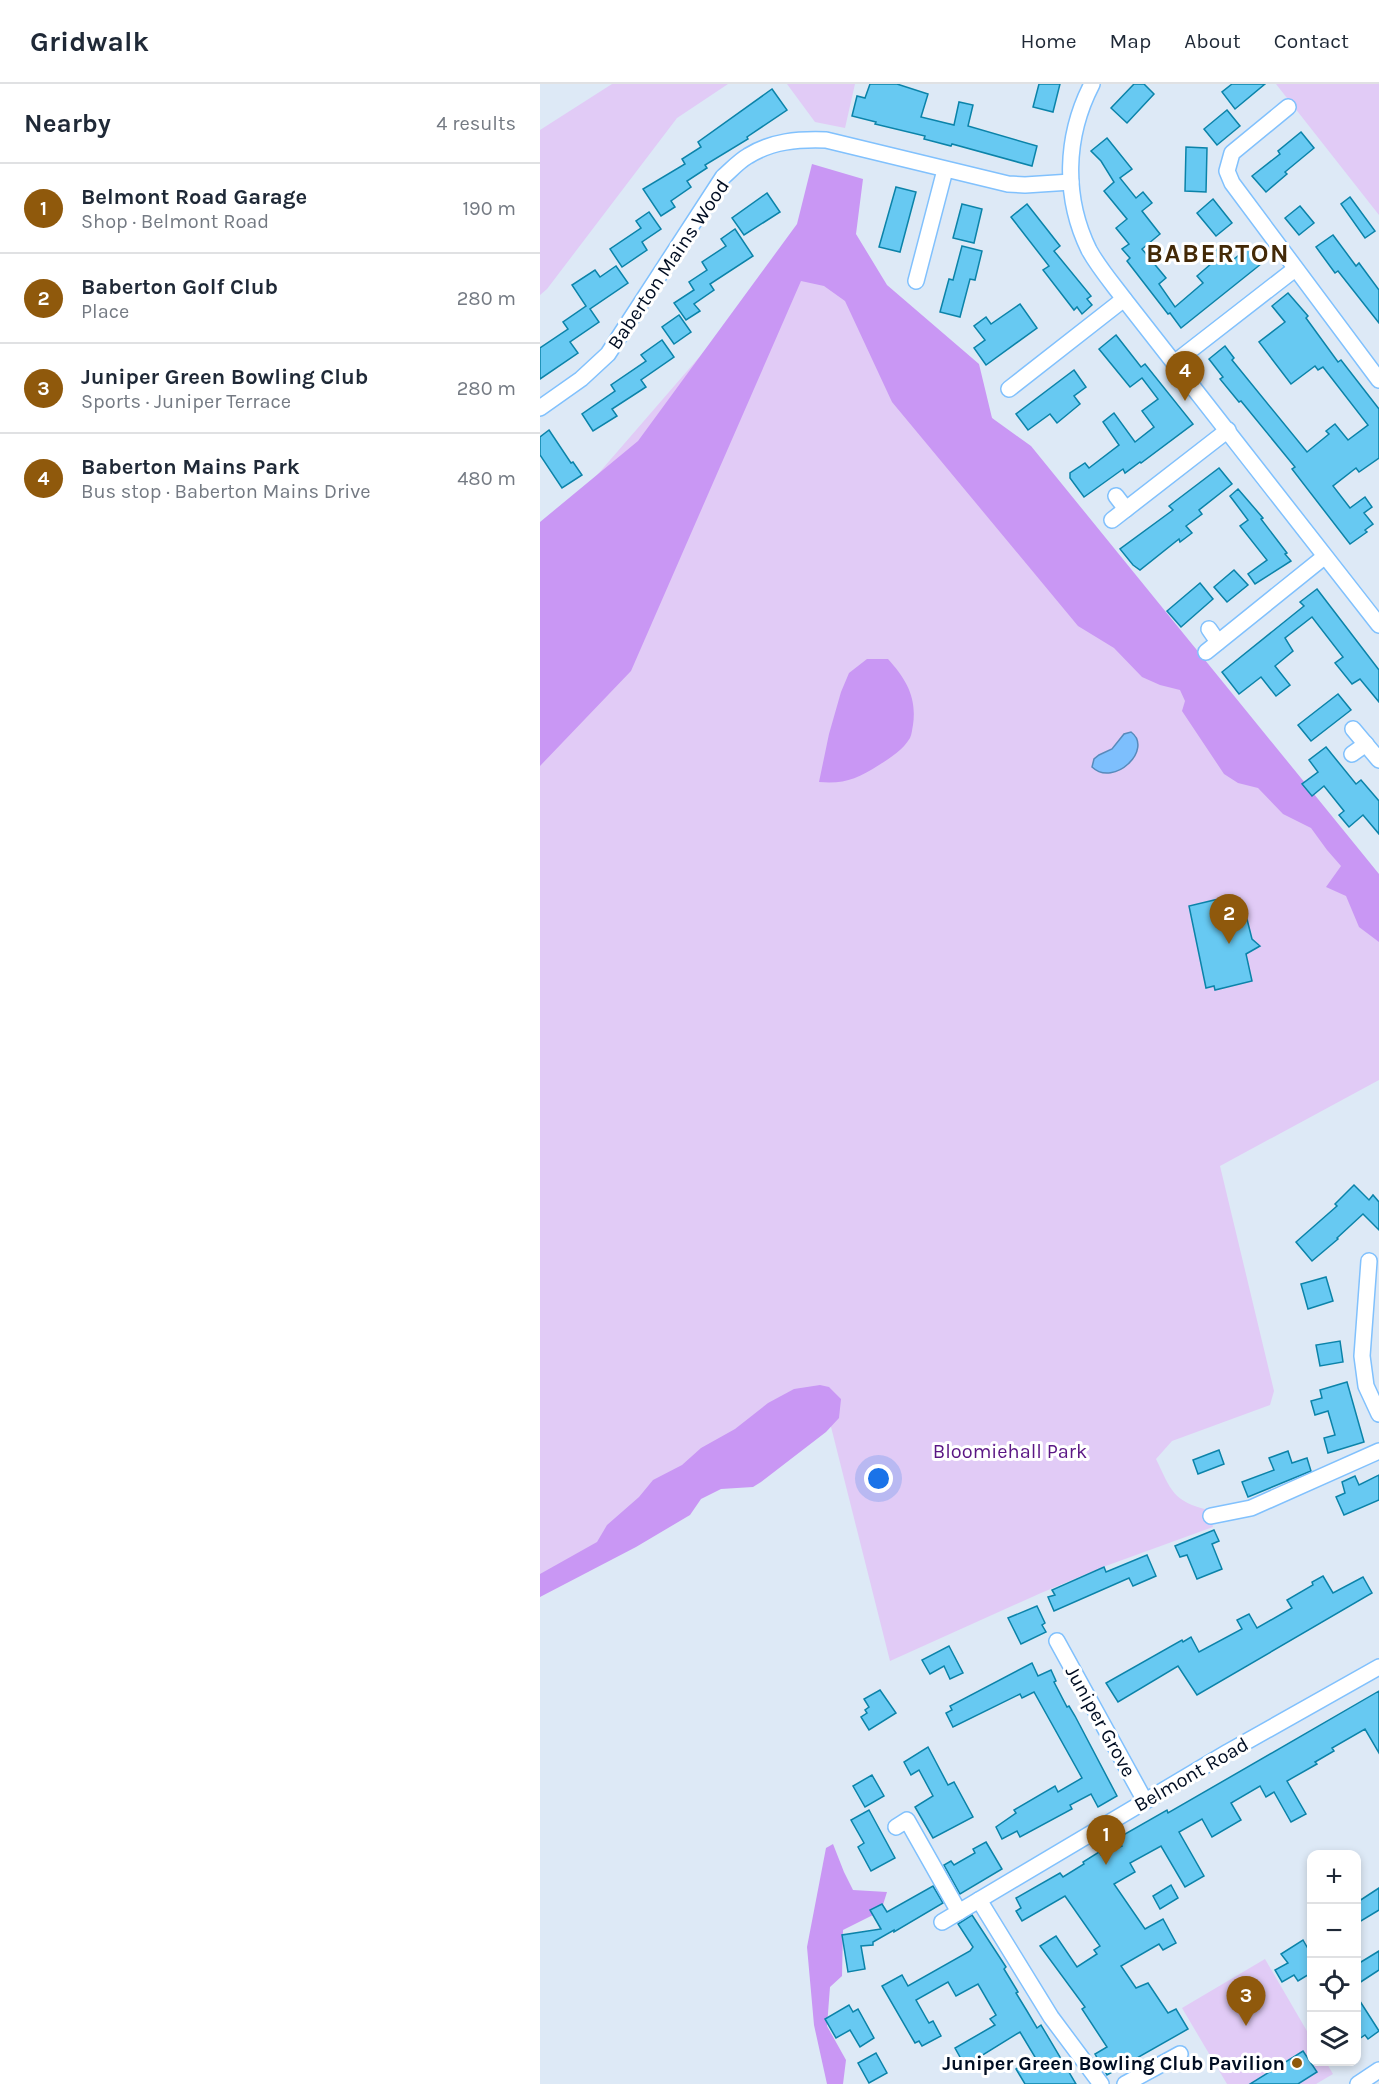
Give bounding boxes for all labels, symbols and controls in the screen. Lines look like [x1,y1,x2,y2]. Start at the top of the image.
text: Gridwalk [30,25,149,58]
text: Home [1021,29,1077,53]
text: Map [1110,29,1151,53]
text: About [1184,29,1241,53]
text: Contact [1274,29,1349,53]
text: Nearby [24,108,111,139]
text: 4 results [436,112,516,135]
street label: Baberton Mains Wood [603,175,734,354]
text: Belmont Road Garage [81,184,307,210]
text: 1 [40,197,47,220]
text: 190 m [462,197,516,220]
text: Shop · Belmont Road [81,210,269,233]
district label: BABERTON [1146,238,1290,269]
text: Baberton Golf Club [81,274,278,300]
text: 2 [37,287,50,310]
text: 280 m [457,287,516,310]
text: Place [81,300,129,323]
pin: 4 [1166,352,1204,401]
text: Juniper Green Bowling Club [81,364,368,390]
text: 3 [37,377,50,400]
text: 280 m [457,377,516,400]
text: Sports · Juniper Terrace [81,390,291,413]
text: Baberton Mains Park [81,454,300,480]
text: 4 [38,467,49,490]
text: 480 m [457,467,516,490]
text: Bus stop · Baberton Mains Drive [81,480,371,503]
pin: 2 [1210,894,1248,944]
park label: Bloomiehall Park [933,1440,1087,1463]
your location [864,1464,893,1493]
street label: Juniper Grove [1061,1662,1141,1781]
street label: Belmont Road [1130,1732,1253,1816]
pin: 1 [1086,1816,1126,1865]
map controls [1307,1850,1361,2066]
button: + [1307,1850,1361,1904]
button: − [1307,1904,1361,1958]
button: locate [1307,1958,1361,2012]
pin: 3 [1226,1976,1266,2026]
button: layers [1307,2012,1361,2066]
place label: Juniper Green Bowling Club Pavilion [942,2052,1285,2075]
marker: Juniper Green Bowling Club Pavilion [1290,2056,1304,2070]

